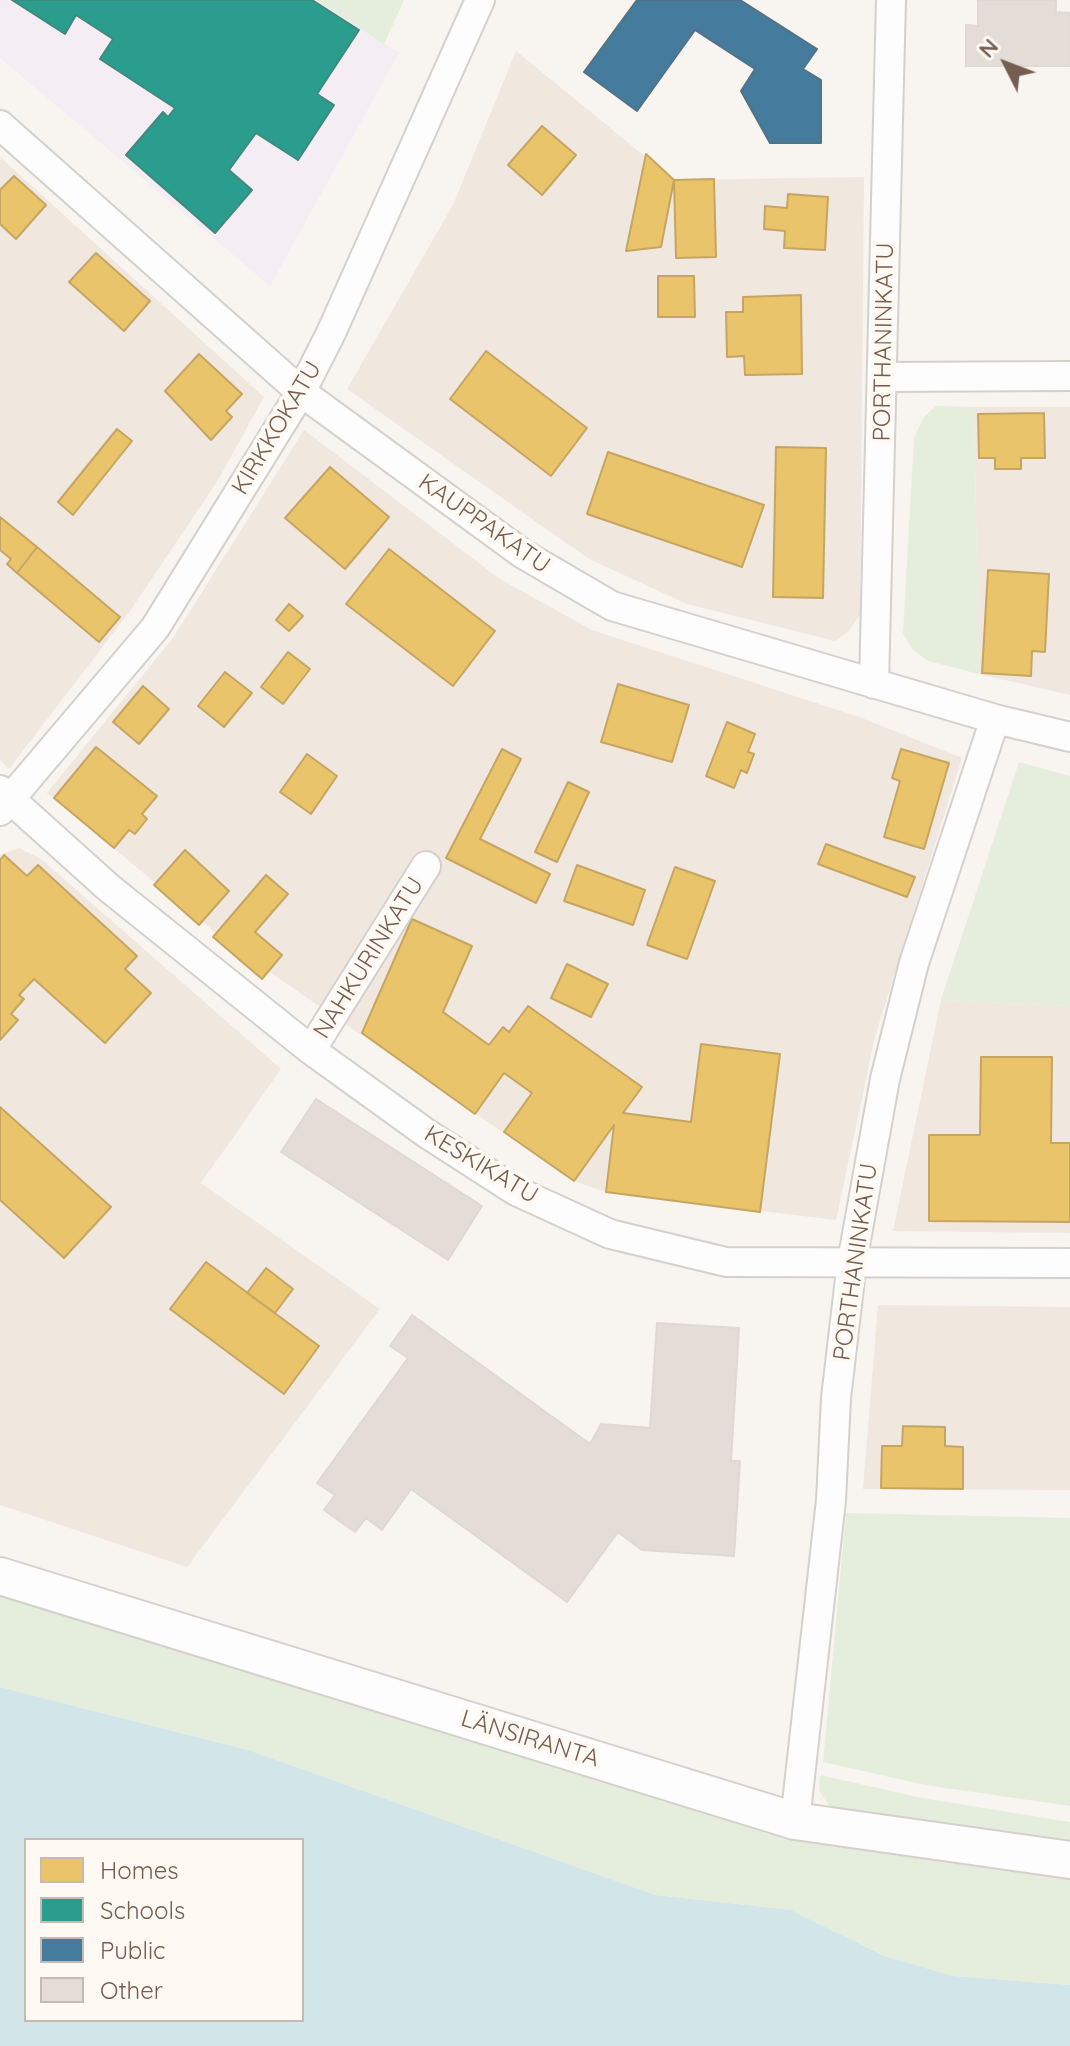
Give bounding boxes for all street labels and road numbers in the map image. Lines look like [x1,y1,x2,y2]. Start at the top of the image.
street label: PORTHANINKATU [868,242,900,442]
street label: KIRKKOKATU [226,356,328,500]
street label: KAUPPAKATU [413,468,555,580]
street label: NAHKURINKATU [308,872,430,1044]
street label: KESKIKATU [419,1120,543,1210]
street label: PORTHANINKATU [828,1162,884,1362]
street label: LÄNSIRANTA [457,1704,603,1774]

